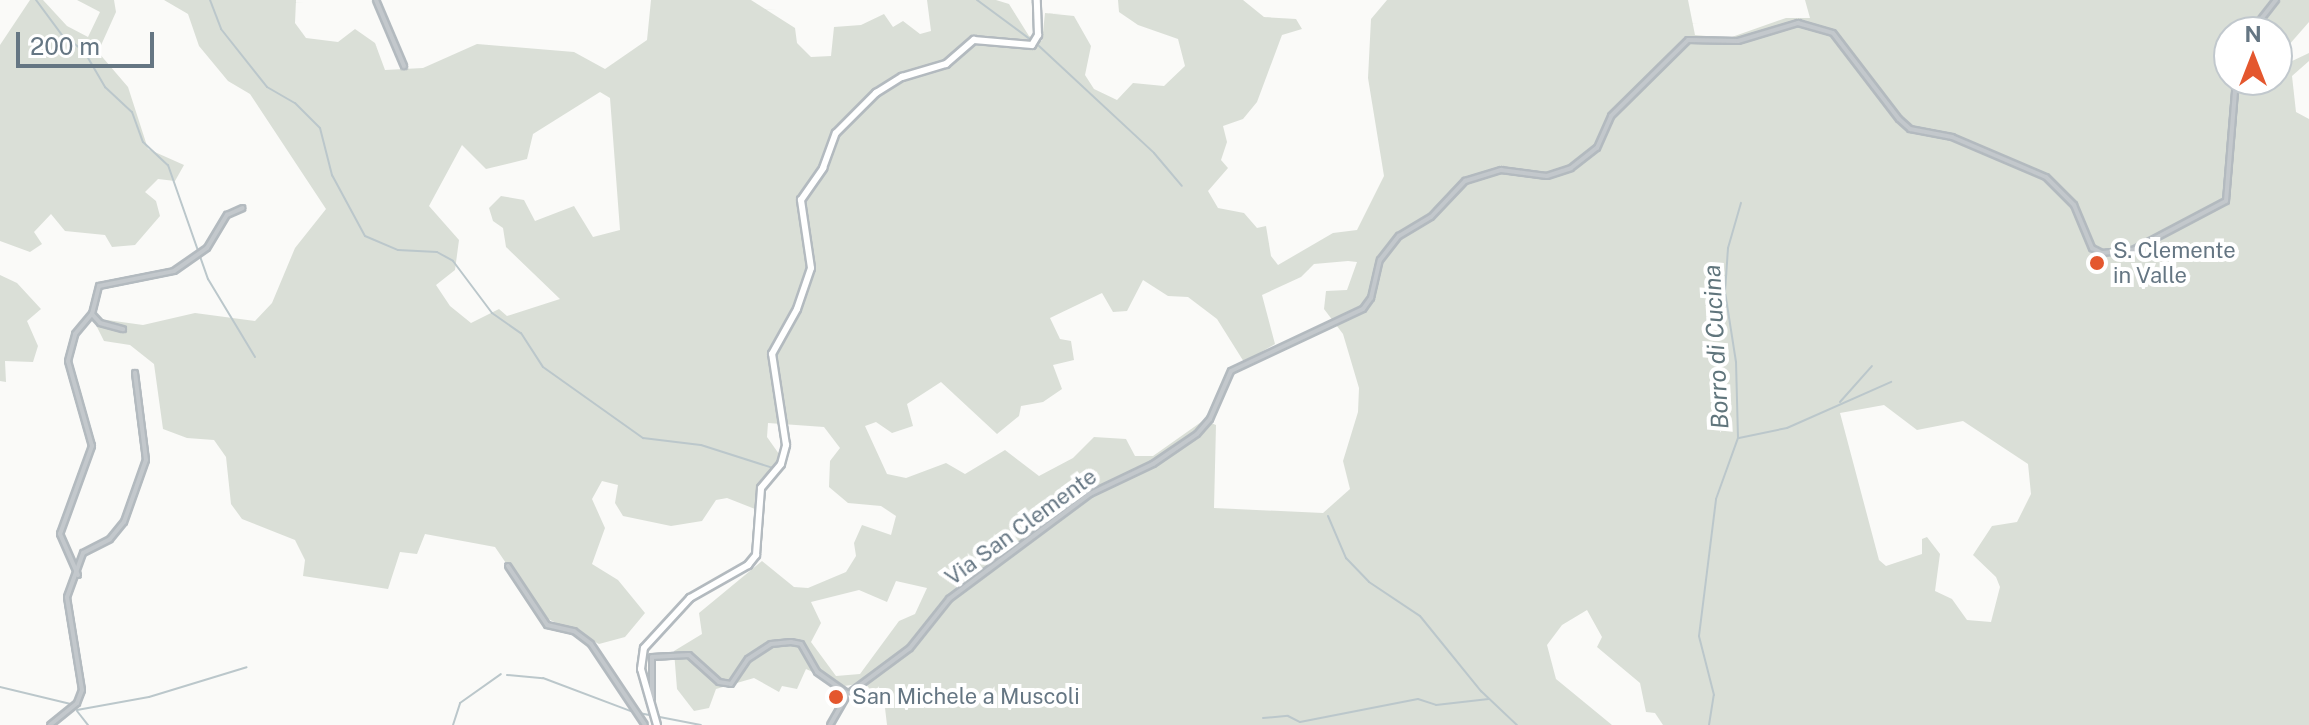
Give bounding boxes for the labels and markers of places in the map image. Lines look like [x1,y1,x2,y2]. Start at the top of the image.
place label: S. Clemente in Valle [2113,237,2236,288]
marker: S. Clemente in Valle [2088,254,2106,272]
place label: San Michele a Muscoli [852,684,1080,710]
marker: San Michele a Muscoli [827,688,845,706]

